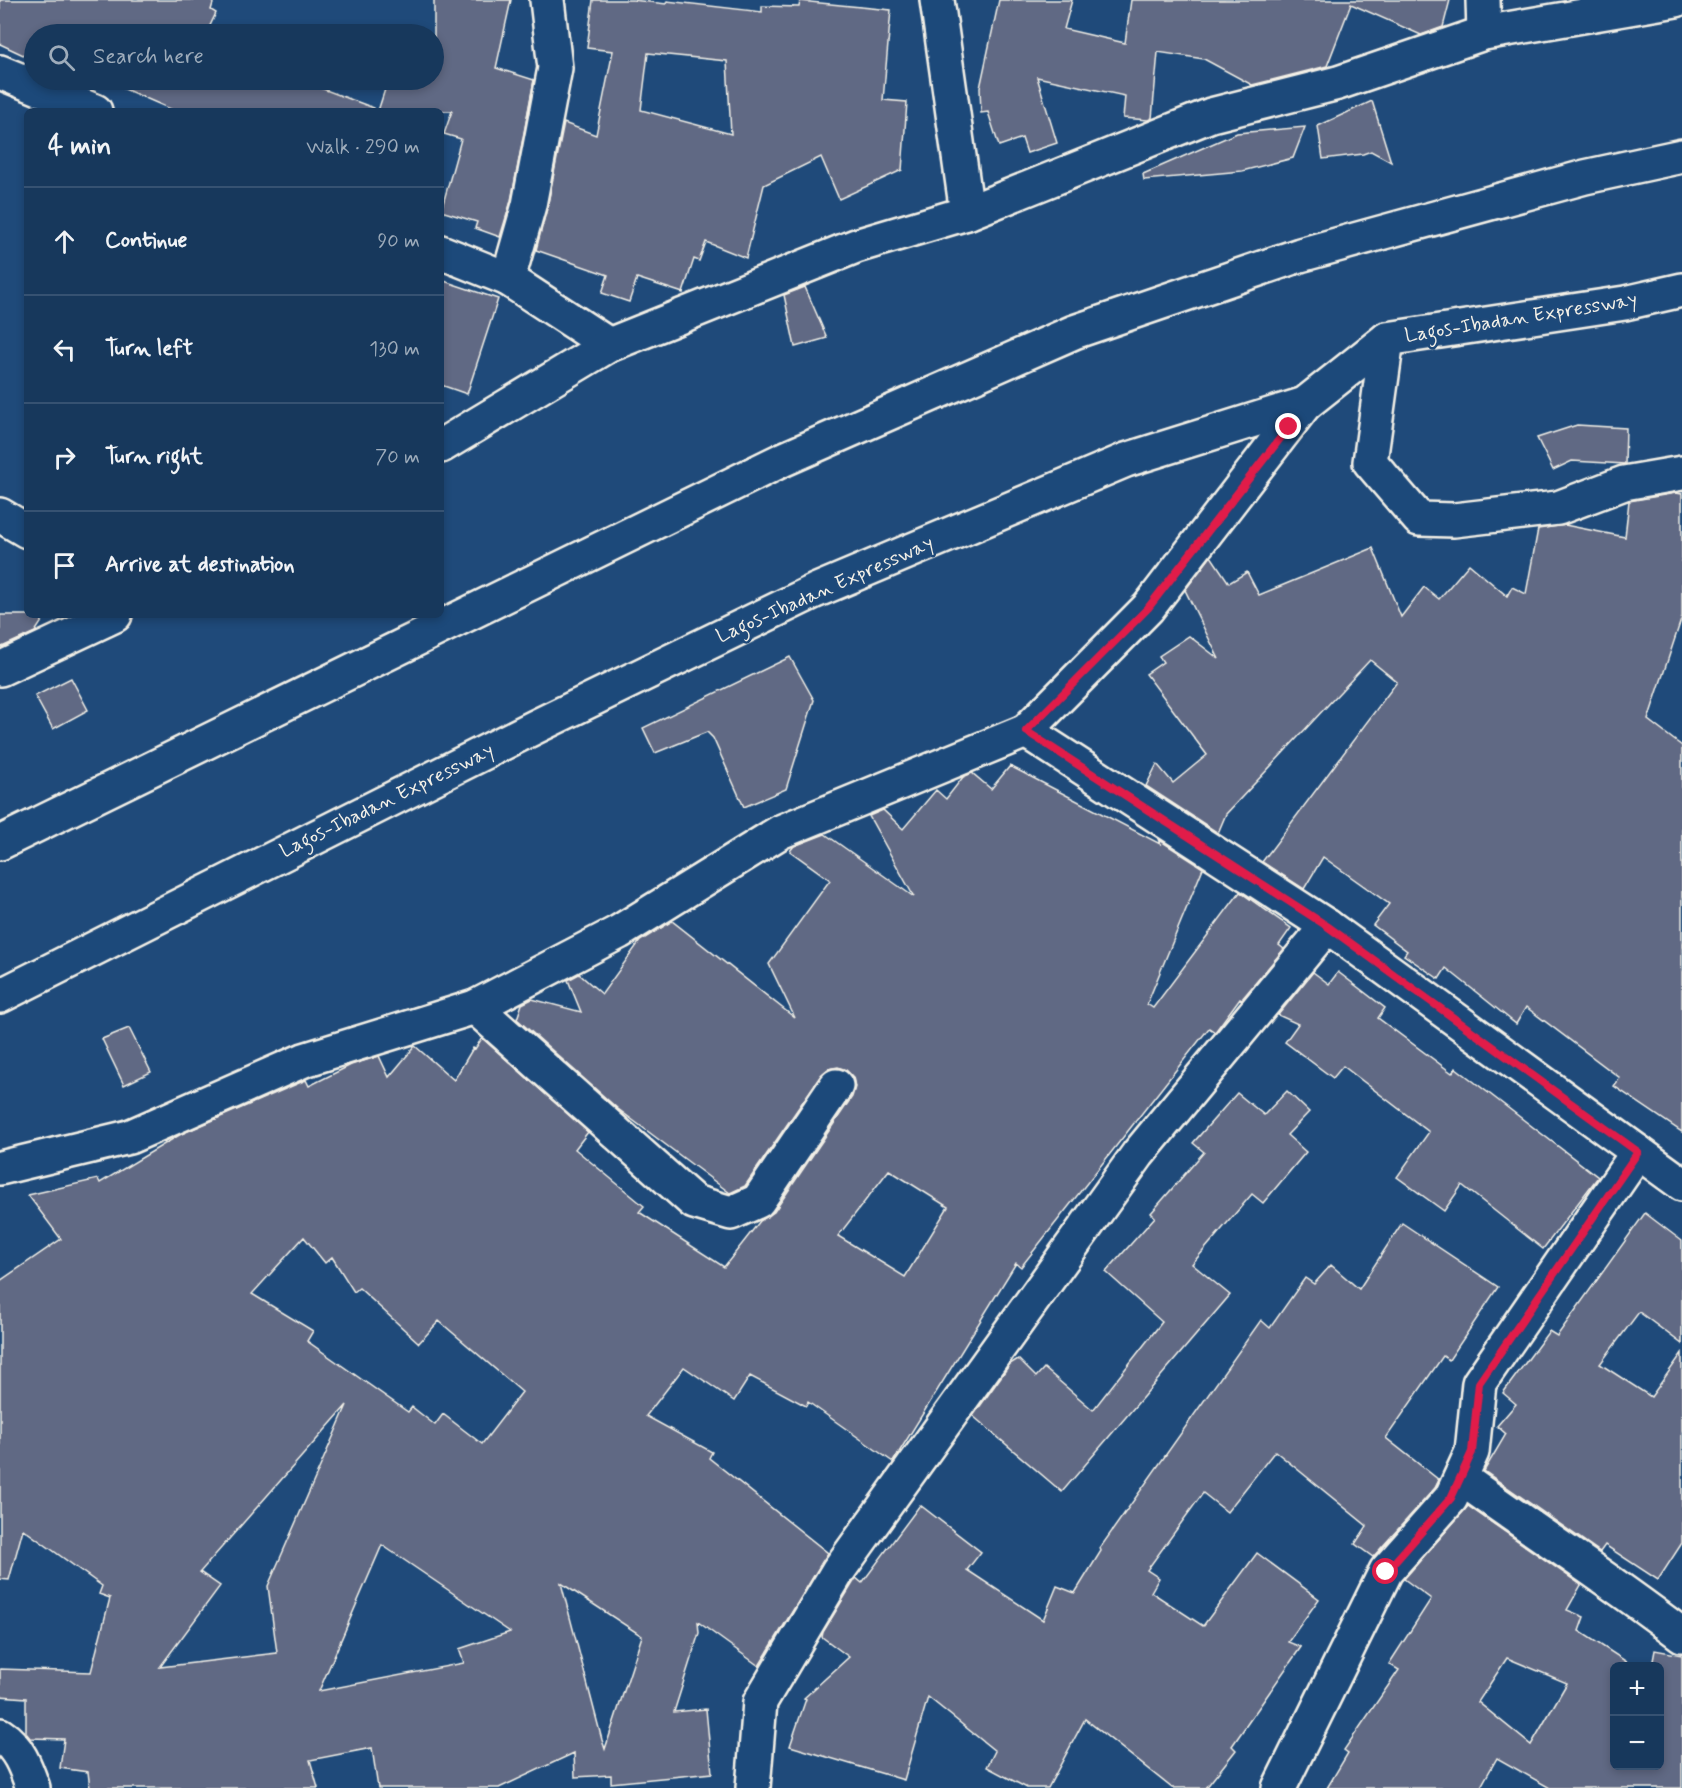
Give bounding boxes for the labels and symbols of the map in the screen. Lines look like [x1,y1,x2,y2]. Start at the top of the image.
street label: Lagos-Ibadan Expressway [1403,286,1640,352]
route end [1275,413,1301,439]
street label: Lagos-Ibadan Expressway [712,530,939,652]
street label: Lagos-Ibadan Expressway [275,737,499,866]
route start [1372,1558,1398,1584]

